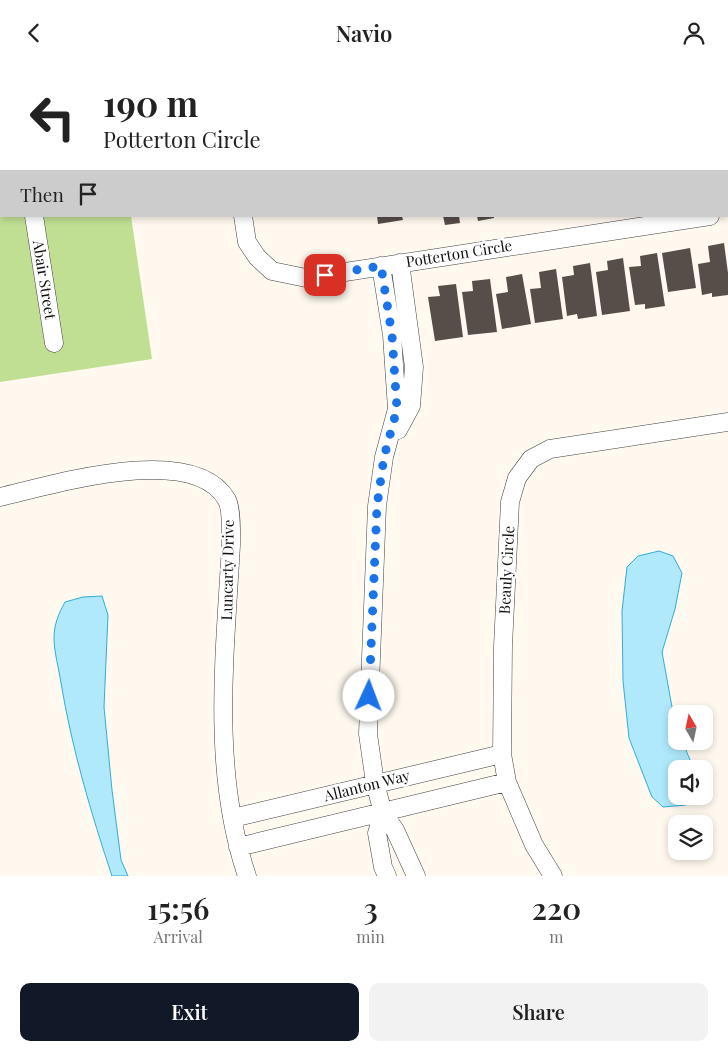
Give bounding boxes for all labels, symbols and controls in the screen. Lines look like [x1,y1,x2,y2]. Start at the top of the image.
text: Navio [336,18,392,48]
icon: back [20,19,48,47]
icon: person [680,19,708,47]
text: 190 m [103,79,198,126]
icon: left [20,85,85,150]
text: Potterton Circle [103,124,261,154]
icon: arrive [74,180,102,208]
text: Then [20,181,64,207]
street label: Potterton Circle [404,235,513,271]
street label: Abair Street [29,238,61,322]
pin [304,254,346,296]
icon: arrive [311,261,339,289]
street label: Luncarty Drive [216,519,238,621]
street label: Beauly Circle [494,525,518,615]
position arrow [342,669,394,721]
north arrow [668,705,712,750]
map controls [668,705,713,860]
button: sound [668,760,713,805]
street label: Allanton Way [321,765,412,806]
button: layers [668,815,713,860]
text: 15:56 [147,888,209,928]
text: 3 [363,888,378,928]
text: 220 [532,888,581,928]
text: Arrival [154,926,203,947]
text: min [356,926,385,947]
text: m [549,926,564,947]
button: Exit [20,983,359,1041]
button: Share [369,983,708,1041]

